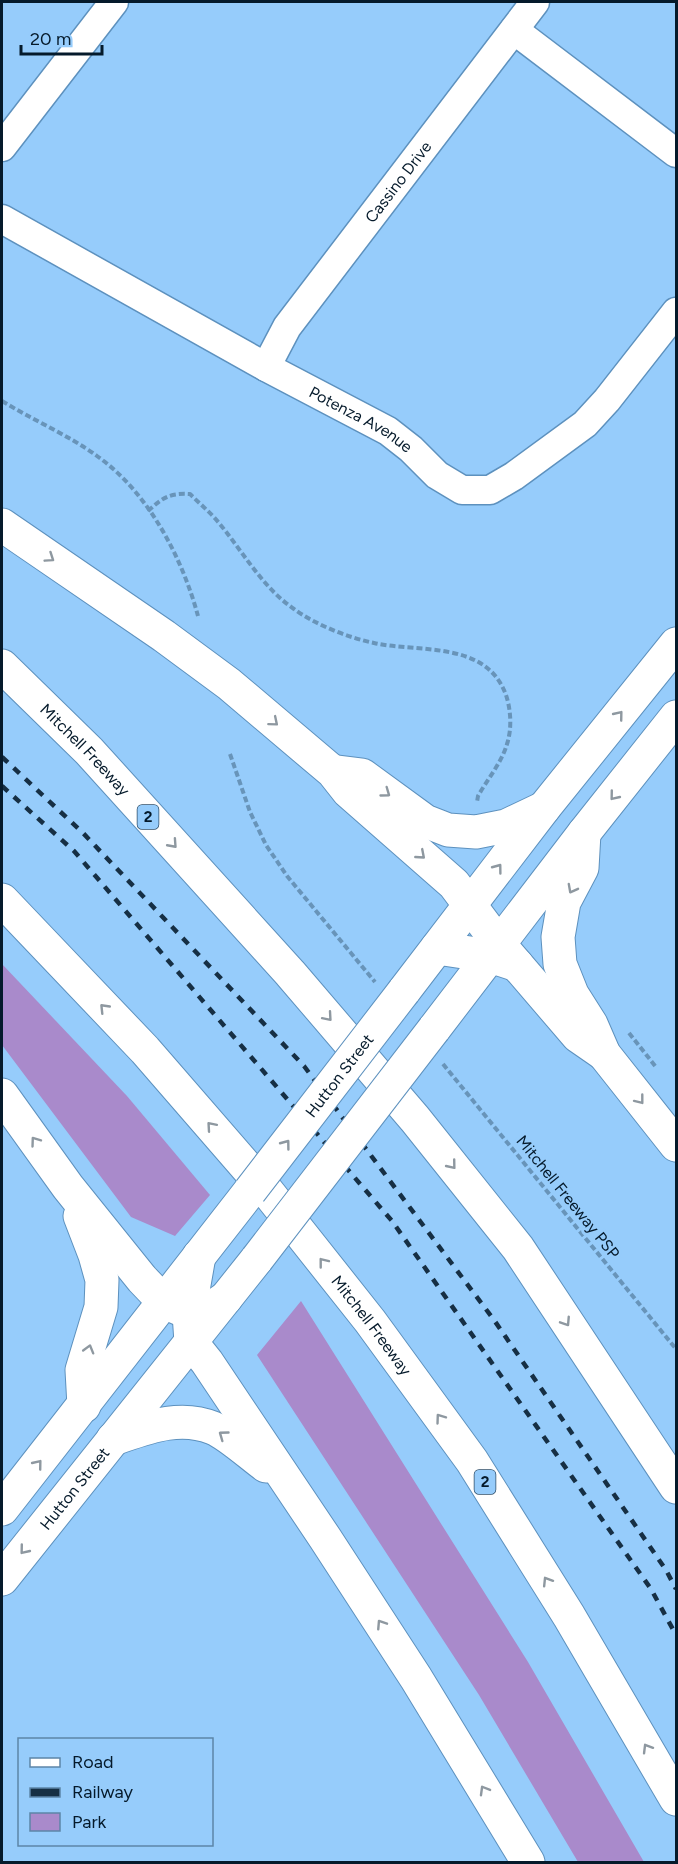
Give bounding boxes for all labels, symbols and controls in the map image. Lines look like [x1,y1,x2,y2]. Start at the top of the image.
scale bar [21,18,102,56]
text: 20 m [30,28,71,50]
street label: Cassino Drive [361,137,435,226]
street label: Potenza Avenue [306,382,417,456]
one-way arrow [43,551,54,562]
street label: Mitchell Freeway [37,699,135,800]
one-way arrow [611,711,622,722]
one-way arrow [267,714,278,725]
one-way arrow [379,785,390,796]
one-way arrow [610,789,621,800]
road number: 2 [138,805,158,829]
one-way arrow [166,838,177,848]
one-way arrow [414,848,425,859]
one-way arrow [491,864,502,875]
one-way arrow [567,882,579,893]
one-way arrow [101,1004,112,1015]
one-way arrow [321,1010,332,1021]
street label: Hutton Street [301,1030,377,1121]
one-way arrow [633,1093,644,1104]
one-way arrow [207,1122,218,1133]
street label: Mitchell Freeway PSP [513,1132,623,1262]
one-way arrow [31,1136,42,1147]
one-way arrow [279,1140,290,1151]
one-way arrow [444,1158,455,1169]
one-way arrow [320,1258,331,1269]
street label: Mitchell Freeway [328,1271,416,1379]
one-way arrow [559,1316,571,1326]
one-way arrow [82,1344,94,1354]
one-way arrow [436,1413,447,1424]
one-way arrow [219,1431,230,1442]
street label: Hutton Street [36,1443,113,1533]
one-way arrow [31,1459,42,1470]
road number: 2 [474,1470,496,1494]
one-way arrow [21,1543,32,1554]
one-way arrow [543,1577,555,1587]
one-way arrow [377,1620,388,1631]
legend [18,1738,213,1846]
one-way arrow [643,1744,655,1754]
text: Road [72,1751,113,1773]
text: Railway [72,1781,134,1803]
one-way arrow [480,1786,491,1796]
text: Park [72,1811,107,1833]

